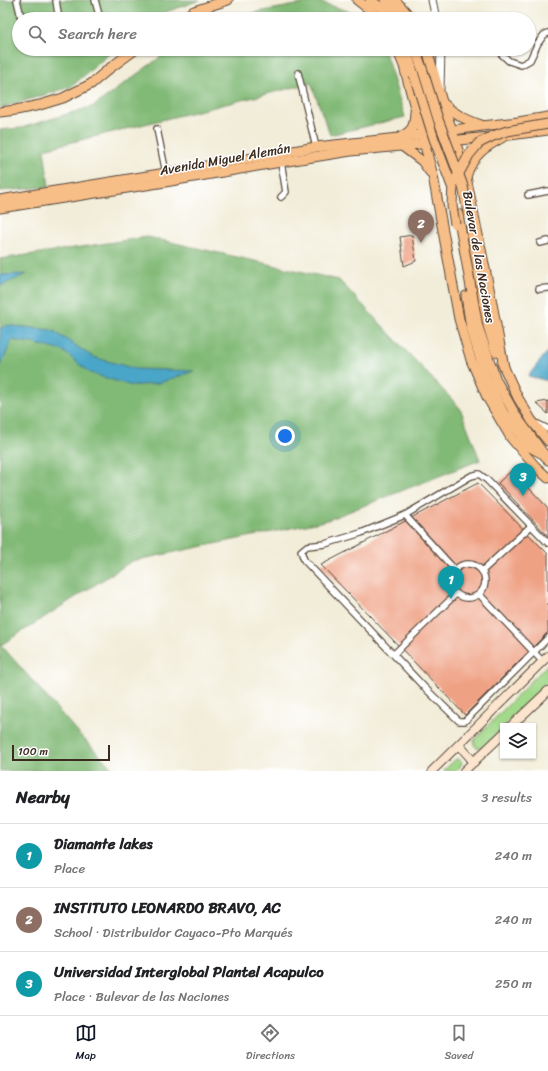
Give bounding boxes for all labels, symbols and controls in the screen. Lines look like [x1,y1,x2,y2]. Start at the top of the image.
search box [12,12,536,56]
text: Search here [58,21,137,47]
icon: search [26,23,48,45]
street label: Avenida Miguel Alemán [157,136,292,182]
street label: Bulevar de las Naciones [456,189,502,325]
pin: 2 [408,210,434,243]
your location [275,426,295,446]
pin: 3 [510,463,536,496]
pin: 1 [438,566,464,599]
map controls [500,723,536,759]
button: layers [500,723,536,759]
text: 100 m [18,742,48,761]
scale bar [12,743,110,762]
text: Nearby [16,782,70,812]
text: 3 results [481,786,532,809]
text: Diamante lakes [54,831,153,857]
text: 1 [26,844,32,867]
text: 240 m [495,844,532,867]
text: Place [54,857,85,880]
text: INSTITUTO LEONARDO BRAVO, AC [54,895,281,921]
text: 2 [25,908,33,931]
text: 240 m [495,908,532,931]
text: School · Distribuidor Cayaco-Pto Marqués [54,921,293,944]
text: Universidad Interglobal Plantel Acapulco [54,959,324,985]
text: 3 [25,972,33,995]
text: 250 m [495,972,532,995]
text: Place · Bulevar de las Naciones [54,985,229,1008]
tab: Map [75,1022,97,1065]
tab: Directions [246,1022,295,1065]
tab: Saved [444,1022,473,1065]

